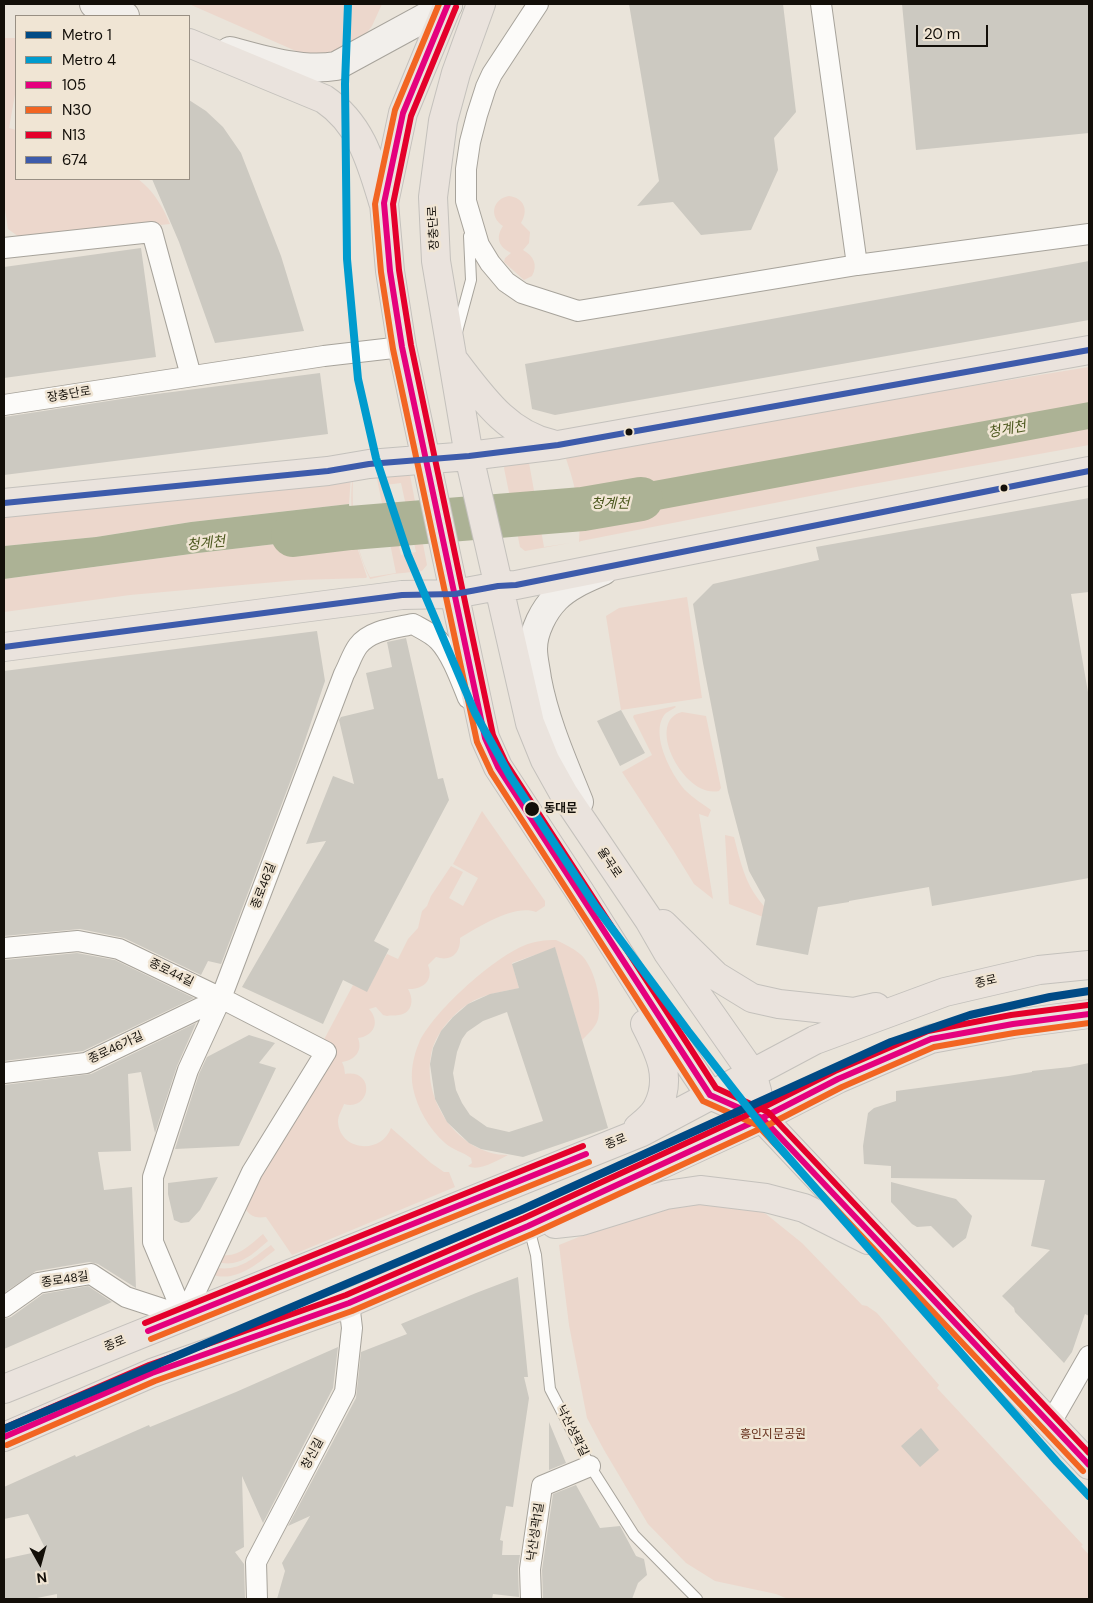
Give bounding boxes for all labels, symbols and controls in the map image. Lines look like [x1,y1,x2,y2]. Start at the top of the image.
legend [15,15,190,180]
scale bar [918,15,990,47]
text: 20 m [924,24,960,44]
text: Metro 1 [62,25,112,45]
text: Metro 4 [62,50,116,70]
text: 105 [62,75,86,95]
text: N30 [62,100,92,120]
text: N13 [62,125,86,145]
text: 674 [62,150,87,170]
street label: 장충단로 [426,206,442,250]
street label: 장충단로 [46,384,92,406]
water label: 청계천 [986,418,1028,442]
unlabelled marker [624,427,634,437]
unlabelled marker [999,483,1009,493]
water label: 청계천 [591,496,629,512]
water label: 청계천 [186,534,226,554]
marker: 동대문 [523,800,541,818]
place label: 동대문 [544,802,577,816]
street label: 율곡로 [594,845,624,881]
street label: 종로46길 [249,861,279,911]
street label: 종로44길 [146,956,196,990]
street label: 종로 [974,973,998,991]
street label: 종로46가길 [86,1029,146,1067]
street label: 종로 [603,1131,629,1153]
street label: 종로48길 [40,1270,90,1290]
street label: 종로 [102,1333,128,1355]
street label: 낙산성곽길 [553,1403,591,1459]
park label: 흥인지문공원 [740,1428,806,1442]
street label: 창신길 [299,1436,327,1472]
street label: 낙산성곽1길 [525,1502,547,1562]
north arrow [15,1538,65,1588]
text: N [36,1568,48,1587]

